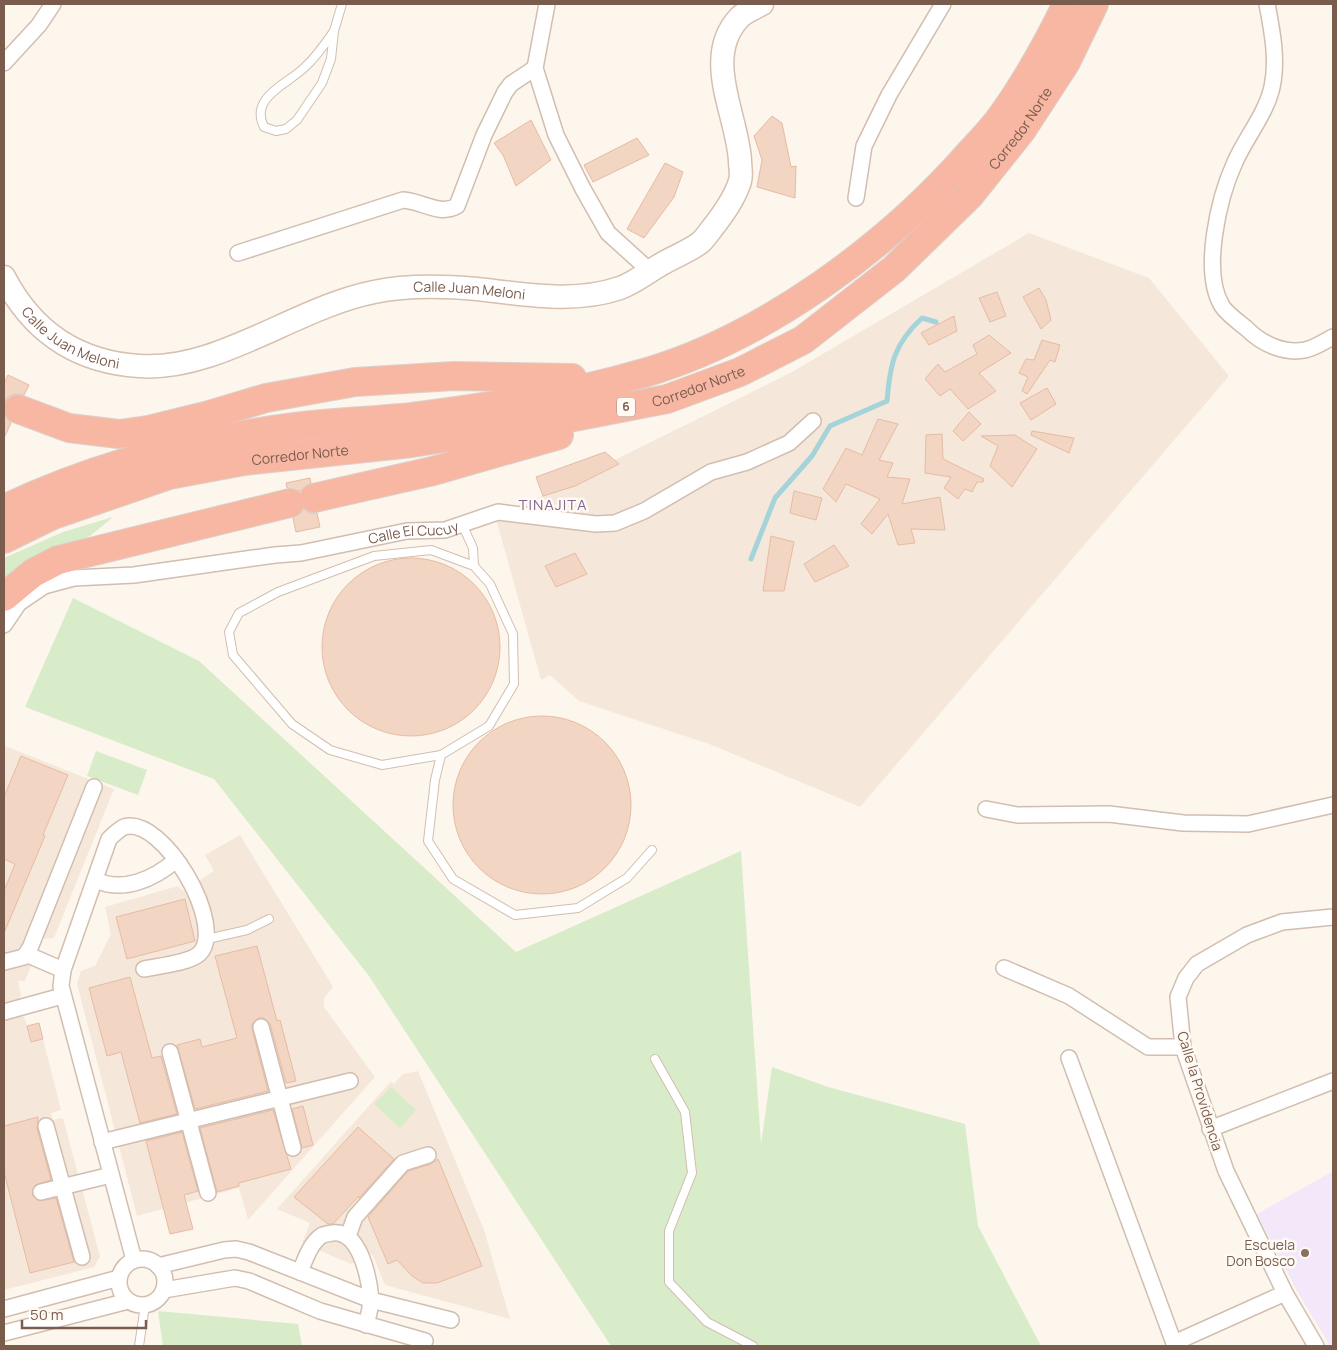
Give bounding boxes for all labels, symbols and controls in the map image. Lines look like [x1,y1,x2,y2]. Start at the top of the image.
street label: Corredor Norte [984,83,1056,173]
street label: Calle Juan Meloni [413,277,526,304]
street label: Calle Juan Meloni [18,302,121,373]
street label: Corredor Norte [650,361,748,411]
road number: 6 [617,398,635,417]
street label: Corredor Norte [251,440,349,469]
district label: TINAJITA [519,494,587,515]
street label: Calle El Cucuy [366,516,462,548]
street label: Calle la Providencia [1173,1029,1228,1153]
place label: Escuela Don Bosco [1226,1235,1295,1270]
marker: Escuela Don Bosco [1299,1247,1311,1259]
scale bar [22,1298,146,1330]
text: 50 m [30,1304,64,1325]

